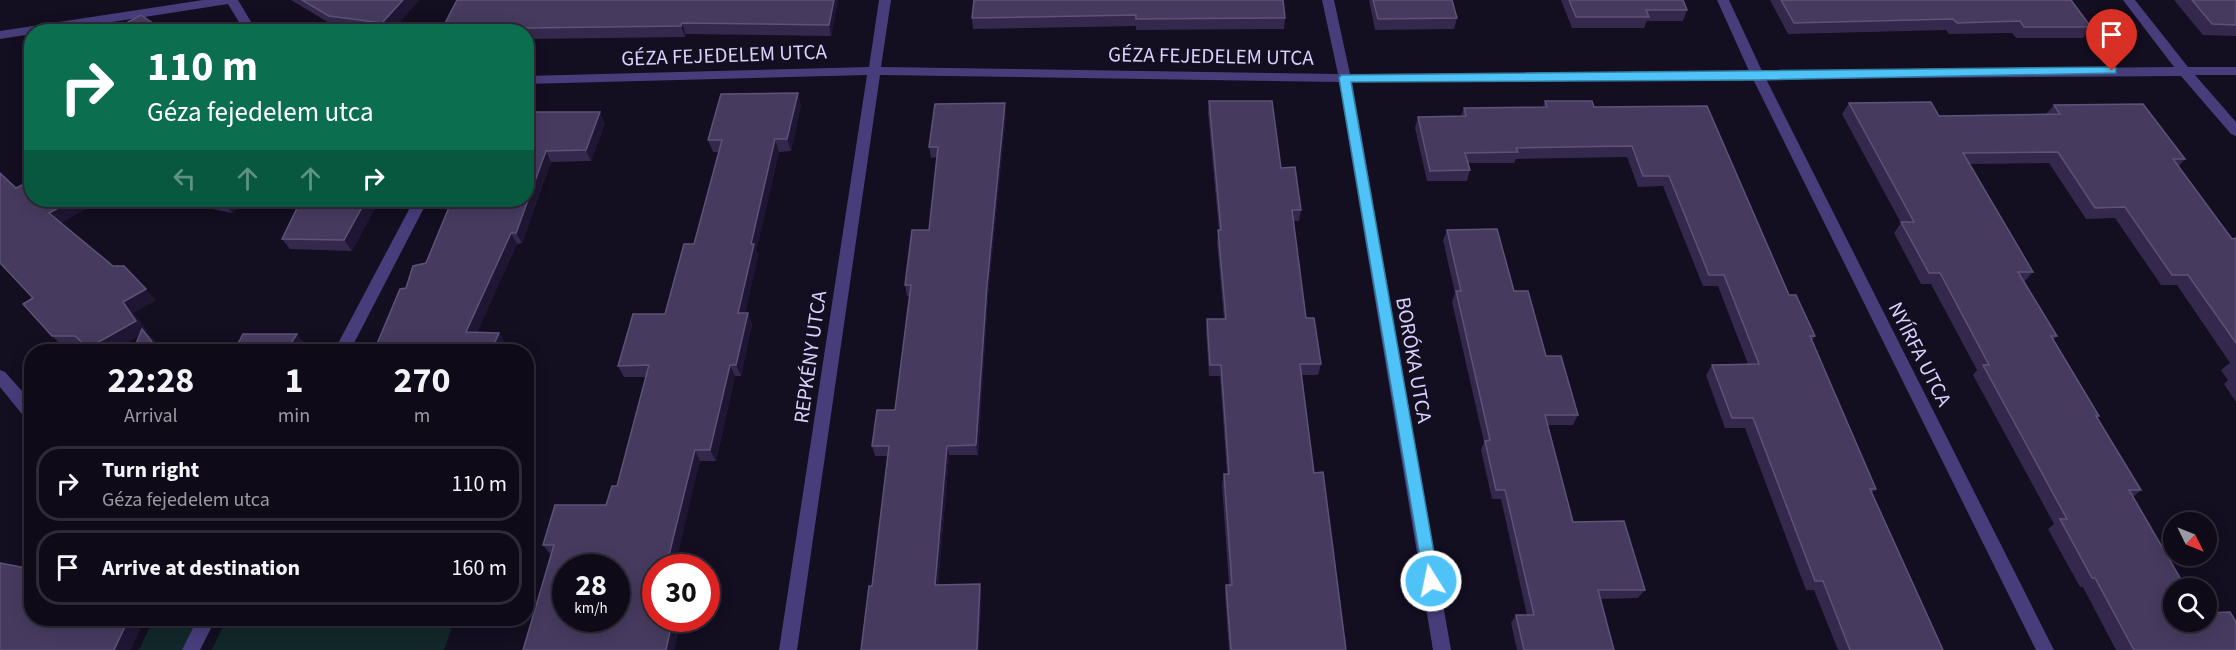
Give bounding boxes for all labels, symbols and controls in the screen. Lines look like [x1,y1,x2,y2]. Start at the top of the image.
pin [2086,9,2137,71]
icon: arrive [2095,18,2128,51]
street label: GÉZA FEJEDELEM UTCA [621,36,828,74]
text: 110 m [147,37,258,97]
street label: GÉZA FEJEDELEM UTCA [1108,39,1315,73]
icon: right [48,48,126,126]
text: Géza fejedelem utca [147,93,374,132]
icon: left [168,162,201,195]
icon: ahead [231,162,264,195]
icon: ahead [294,162,327,195]
icon: right [357,162,390,195]
street label: REPKÉNY UTCA [786,288,834,425]
street label: BORÓKA UTCA [1388,295,1440,426]
street label: NYÍRFA UTCA [1881,296,1959,412]
text: 22:28 [107,355,194,406]
text: 1 [284,355,303,406]
text: 270 [394,355,451,406]
text: Arrival [124,402,178,430]
text: min [278,402,310,430]
text: m [414,402,430,430]
text: Turn right [102,454,199,486]
icon: right [51,467,84,500]
text: 110 m [452,468,507,500]
text: Géza fejedelem utca [102,486,270,514]
north arrow [2163,512,2217,566]
map controls [2163,512,2217,632]
position arrow [1399,549,1463,613]
icon: arrive [51,551,84,584]
text: Arrive at destination [102,552,300,584]
text: 160 m [452,552,507,584]
speed limit sign: 30 [642,554,720,632]
text: 28 [575,564,607,607]
button: search [2163,578,2217,632]
text: km/h [574,598,608,619]

